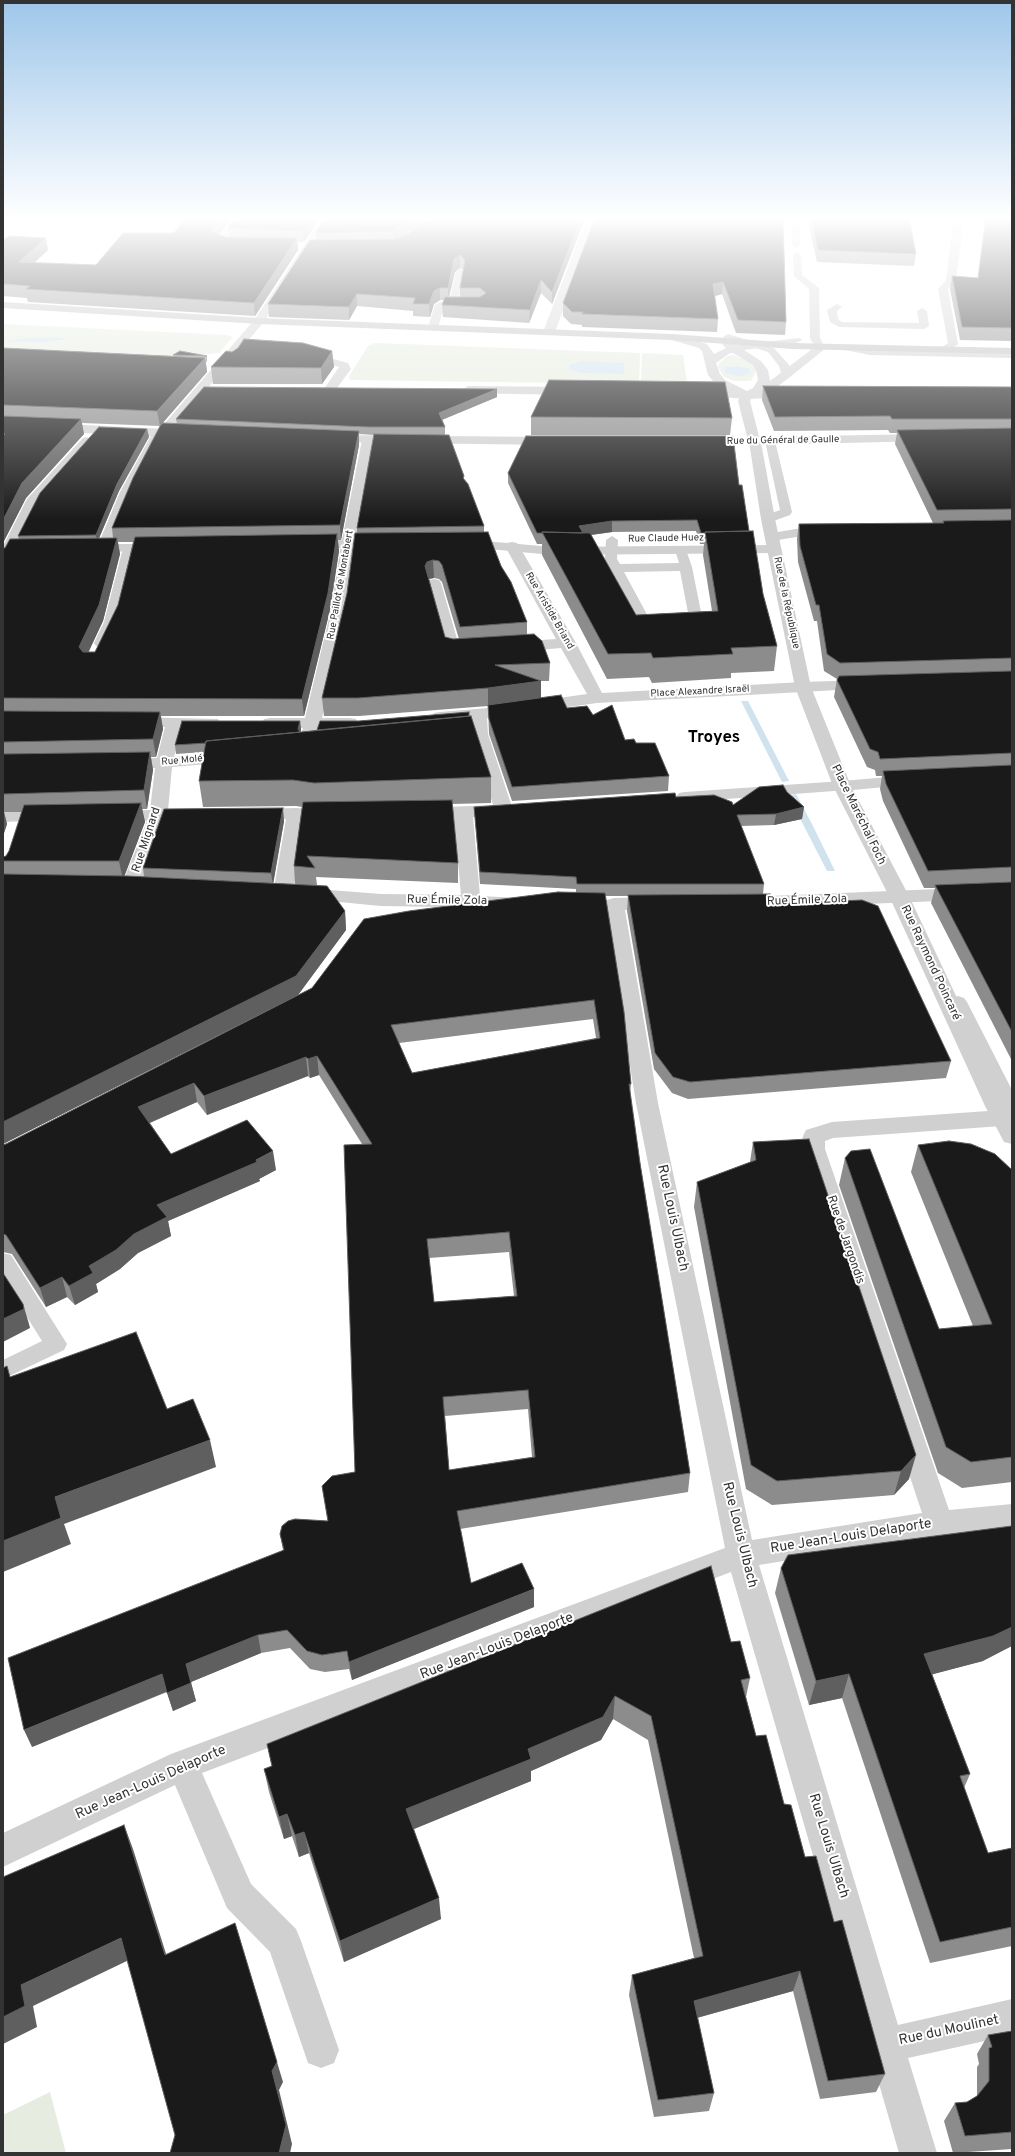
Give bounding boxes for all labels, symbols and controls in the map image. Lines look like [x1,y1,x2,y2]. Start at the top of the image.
street label: Rue du Général de Gaulle [727,434,839,448]
street label: Rue Paillot de Montabert [325,529,357,641]
street label: Rue Claude Huez [628,532,704,546]
street label: Rue de la République [770,556,802,650]
street label: Rue Aristide Briand [522,570,576,652]
street label: Place Alexandre Israël [650,683,750,701]
district label: Troyes [688,729,740,749]
street label: Rue Molé [161,753,203,769]
street label: Place Maréchal Foch [827,763,889,867]
street label: Rue Mignard [130,806,164,874]
street label: Rue Émile Zola [767,892,847,910]
street label: Rue Émile Zola [407,893,487,909]
street label: Rue Raymond Poincaré [897,903,963,1023]
street label: Rue Louis Ulbach [653,1163,691,1273]
street label: Rue de Jargondis [823,1194,867,1286]
street label: Rue Louis Ulbach [718,1480,760,1590]
street label: Rue Jean-Louis Delaporte [769,1516,933,1558]
street label: Rue Jean-Louis Delaporte [418,1610,576,1684]
street label: Rue Jean-Louis Delaporte [73,1742,229,1824]
street label: Rue Louis Ulbach [804,1792,852,1900]
street label: Rue du Moulinet [897,2012,1001,2050]

